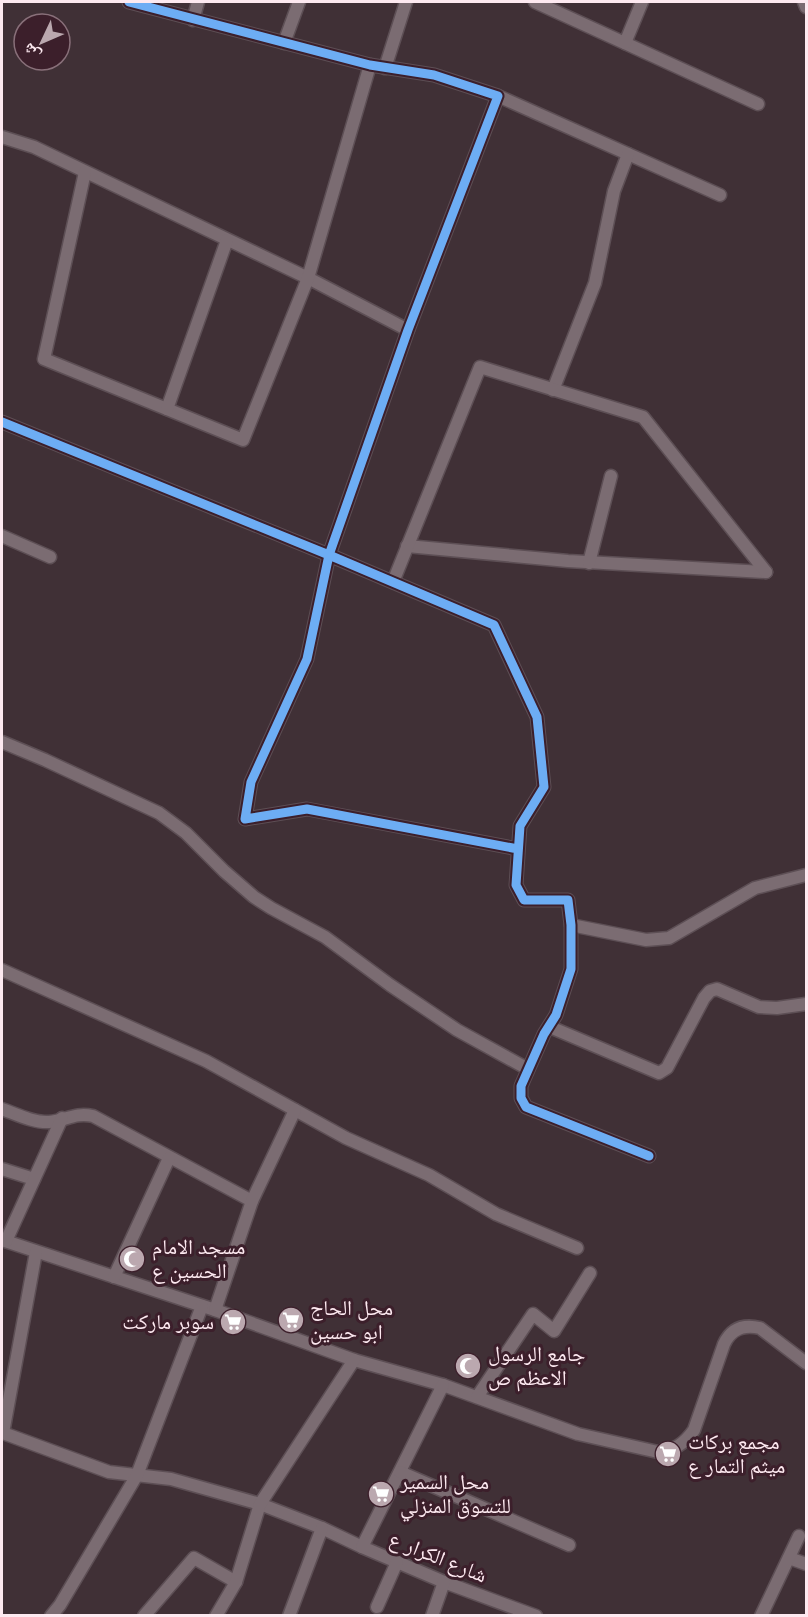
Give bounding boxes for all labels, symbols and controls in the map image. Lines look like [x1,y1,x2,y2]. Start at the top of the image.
north arrow [12,12,72,72]
text: ش [19,39,44,65]
place label: مسجد الامام الحسين ع [152,1234,245,1284]
mosque icon: مسجد الامام الحسين ع [117,1244,147,1274]
place label: محل الحاج ابو حسين [310,1295,393,1345]
supermarket icon: محل الحاج ابو حسين [276,1305,306,1335]
supermarket icon: سوبر ماركت [218,1307,248,1337]
place label: سوبر ماركت [122,1309,214,1335]
place label: جامع الرسول الاعظم ص [488,1341,585,1392]
mosque icon: جامع الرسول الاعظم ص [453,1351,483,1381]
place label: مجمع بركات ميثم التمار ع [688,1429,785,1480]
supermarket icon: مجمع بركات ميثم التمار ع [653,1439,683,1469]
place label: محل السمير للتسوق المنزلي [399,1469,511,1522]
supermarket icon: محل السمير للتسوق المنزلي [366,1479,396,1509]
street label: شارع الكرار ع [385,1526,491,1588]

